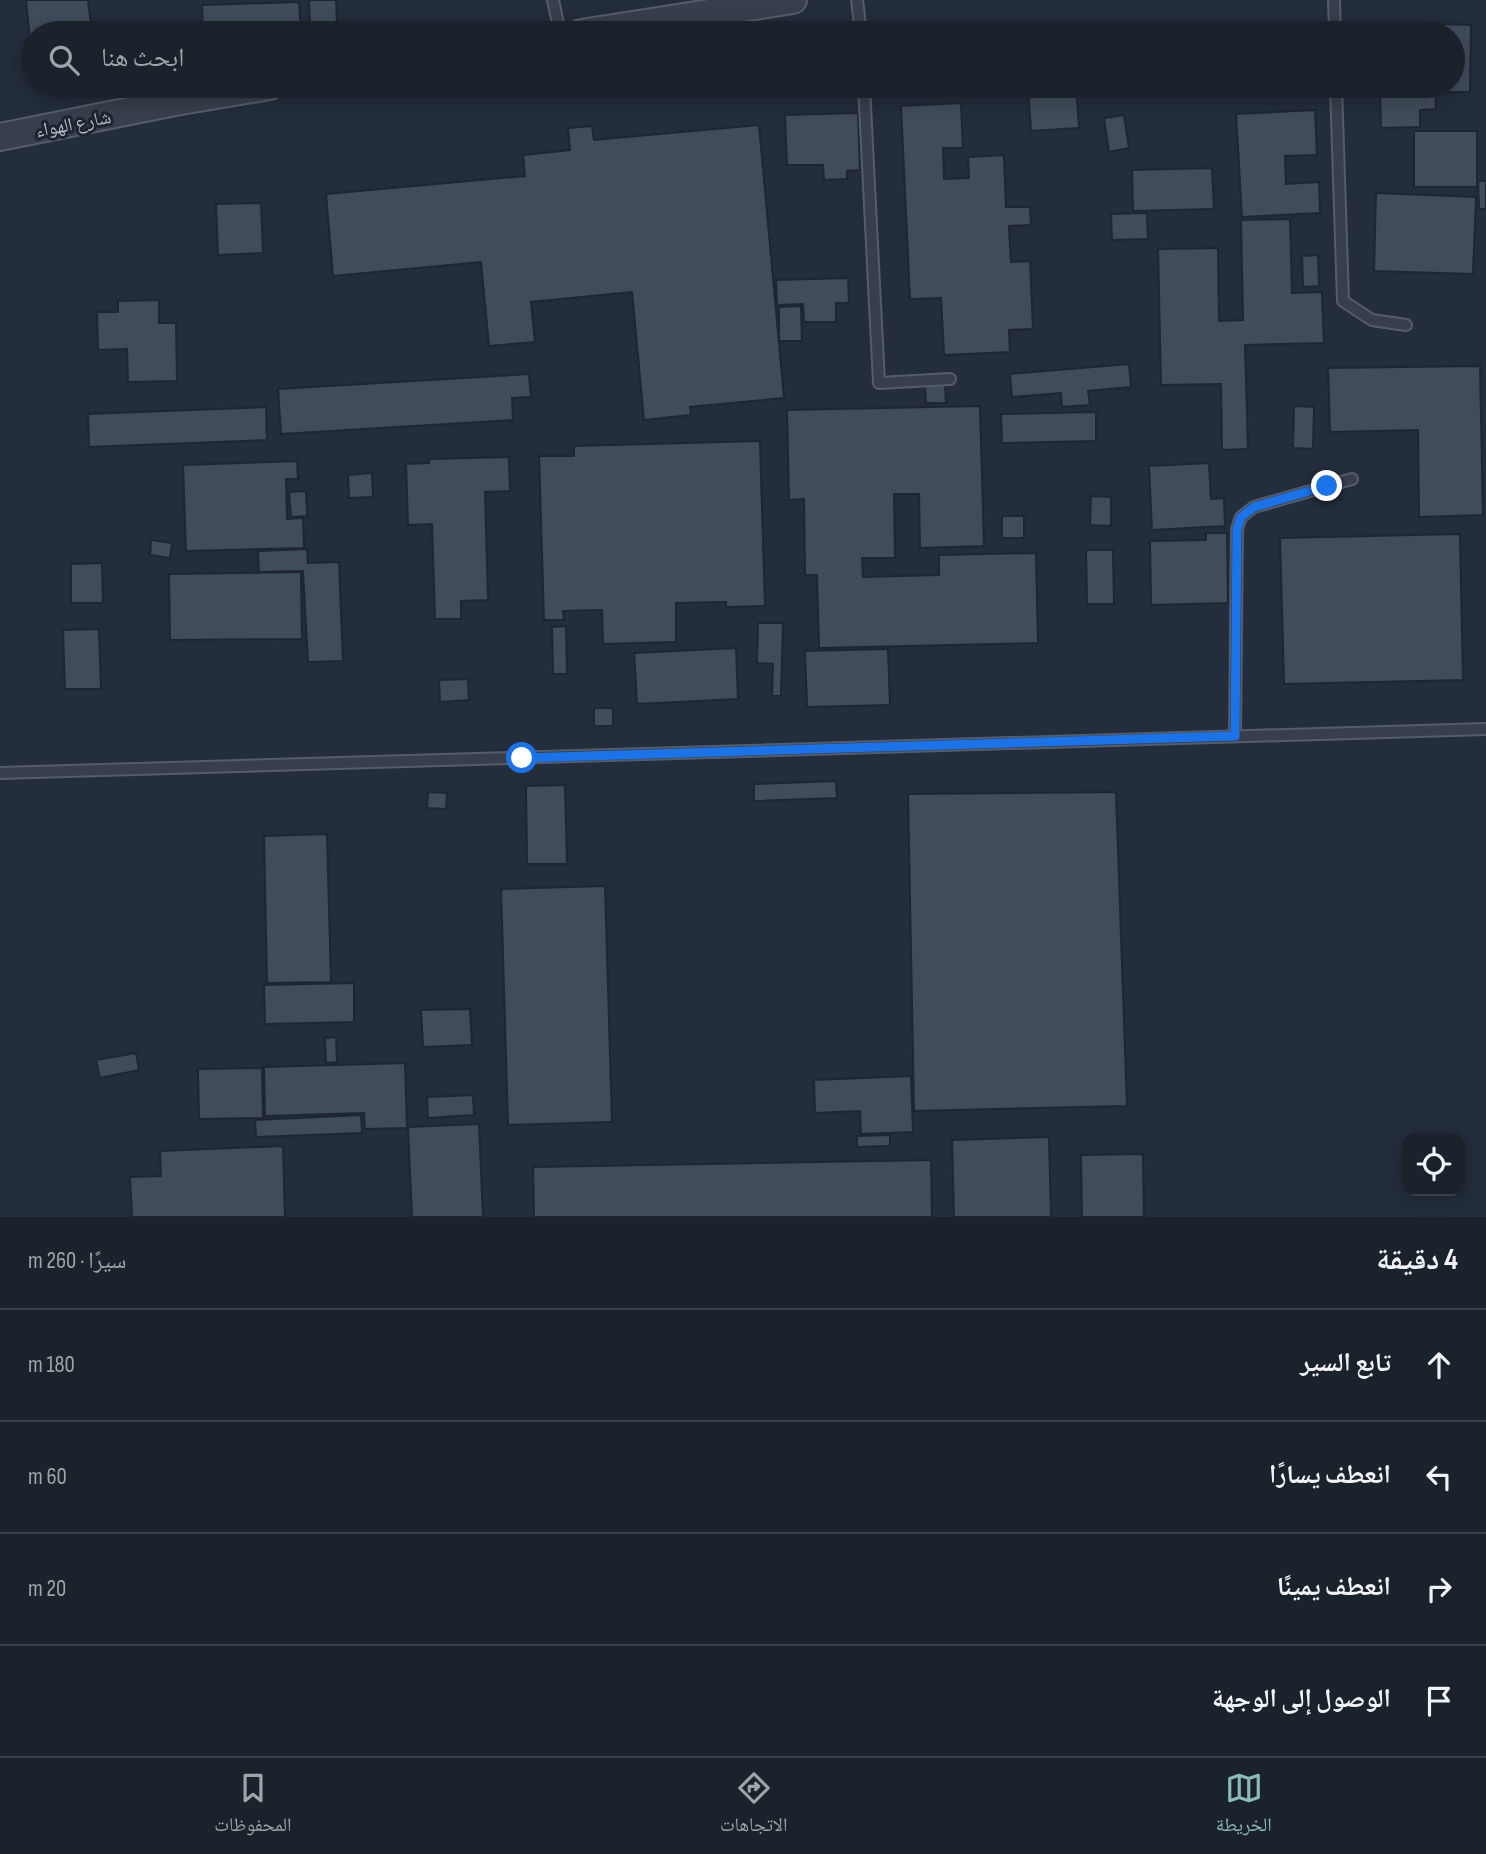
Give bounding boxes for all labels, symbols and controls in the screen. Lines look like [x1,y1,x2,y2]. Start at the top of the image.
search box [21,21,1465,98]
icon: search [45,41,83,79]
text: ابحث هنا [101,43,184,74]
street label: شارع الهواء [33,106,113,143]
route end [1311,470,1342,501]
route start [506,742,537,773]
map controls [1402,1133,1465,1196]
button: locate [1402,1133,1465,1196]
text: 4 دقيقة [1376,1242,1458,1278]
text: سيرًا · 260 m [28,1247,126,1275]
icon: ahead [1420,1346,1458,1384]
text: تابع السير [1300,1348,1391,1379]
text: 180 m [28,1351,75,1379]
icon: left [1420,1458,1458,1496]
text: انعطف يسارًا [1269,1460,1391,1491]
text: 60 m [28,1463,67,1491]
icon: right [1420,1570,1458,1608]
text: انعطف يمينًا [1277,1572,1391,1603]
text: 20 m [28,1575,66,1603]
icon: arrive [1420,1682,1458,1720]
text: الوصول إلى الوجهة [1212,1684,1391,1715]
tab: المحفوظات [214,1769,292,1843]
tab: الاتجاهات [720,1769,787,1843]
tab: الخريطة [1216,1769,1272,1843]

